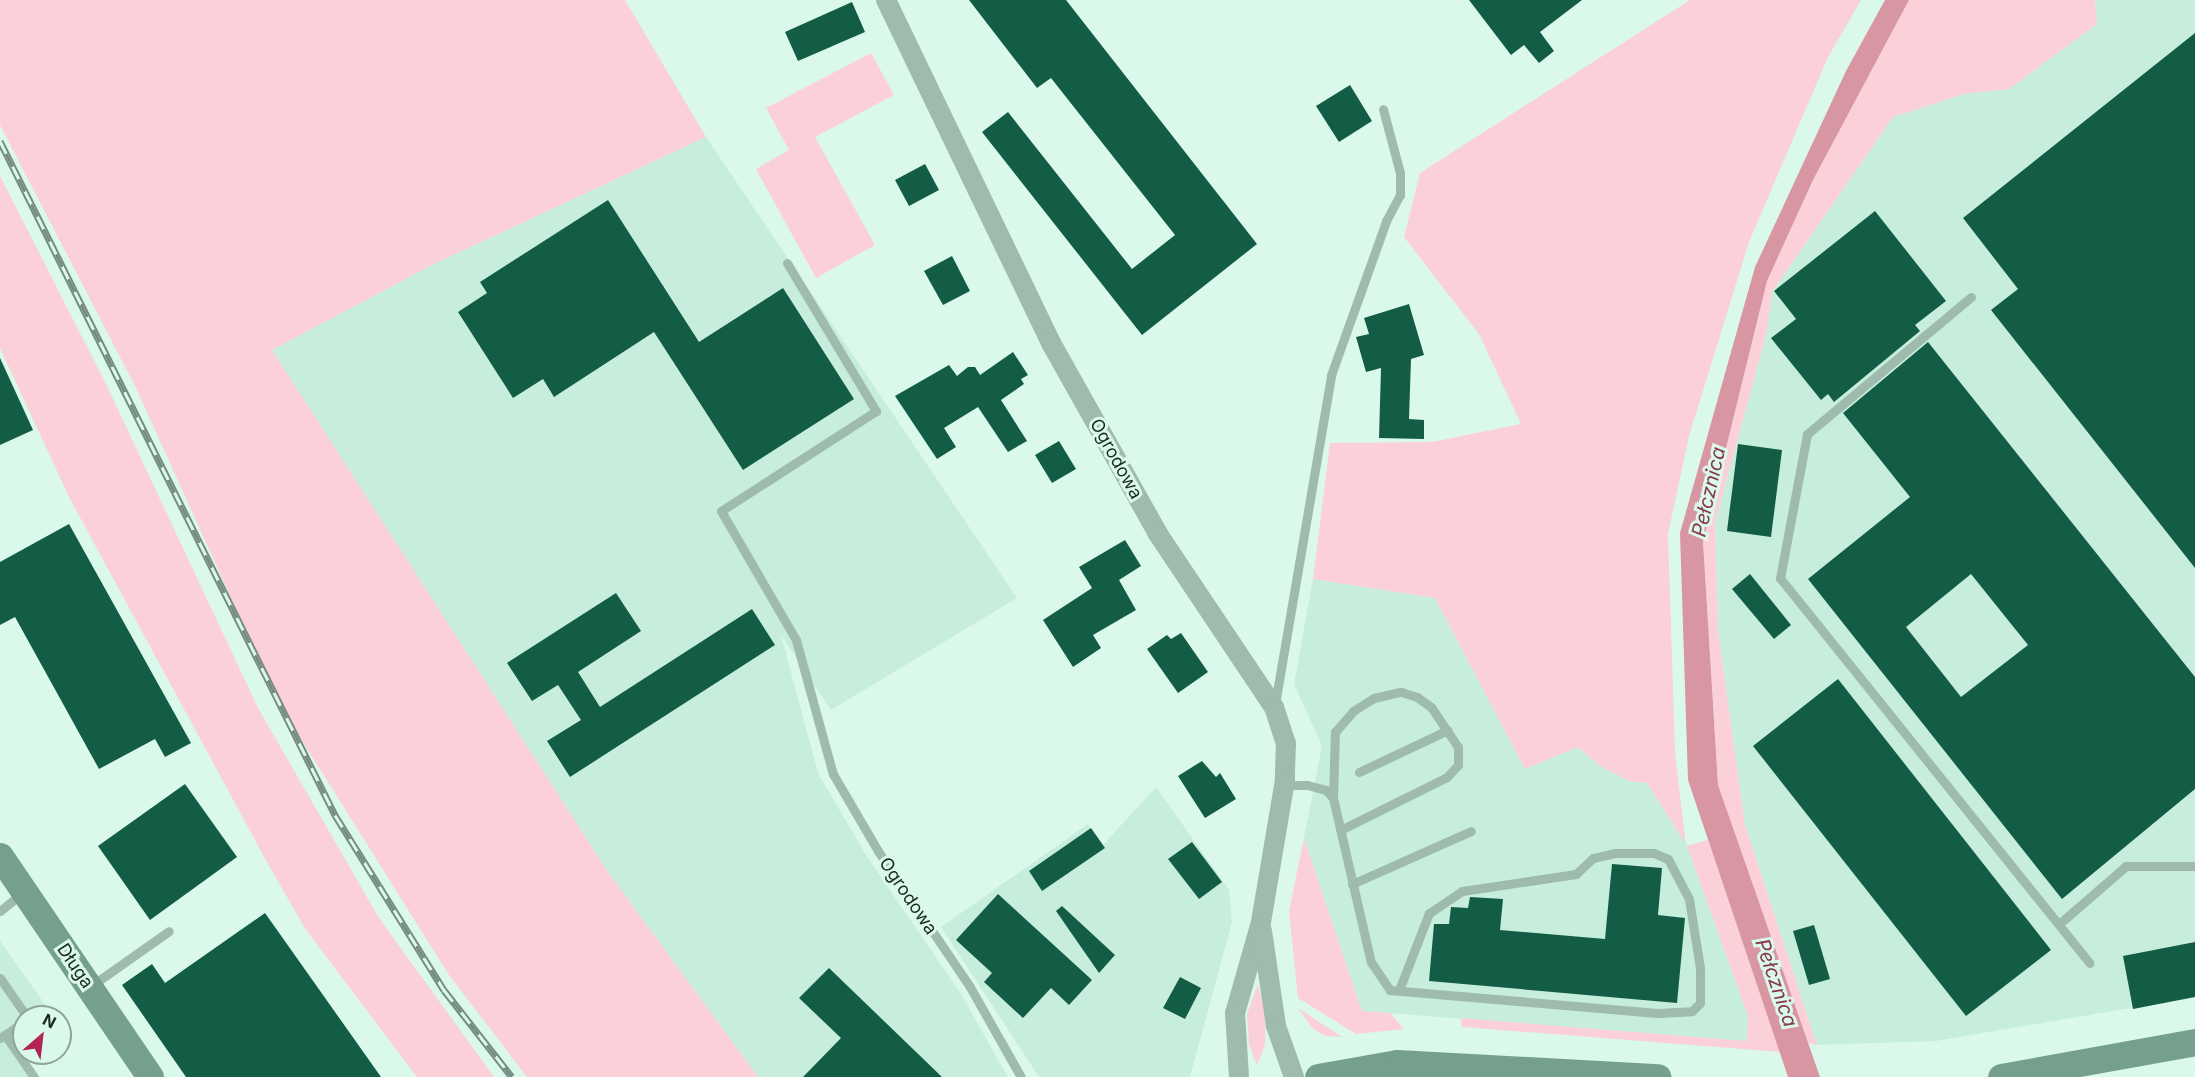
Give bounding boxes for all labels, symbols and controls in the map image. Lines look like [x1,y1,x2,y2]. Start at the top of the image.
street label: Ogrodowa [1085,415,1147,503]
water label: Pełcznica [1687,445,1731,539]
street label: Ogrodowa [874,853,942,939]
water label: Pełcznica [1750,936,1802,1030]
street label: Długa [52,940,98,992]
north arrow [12,1005,72,1065]
text: N [39,1009,60,1033]

